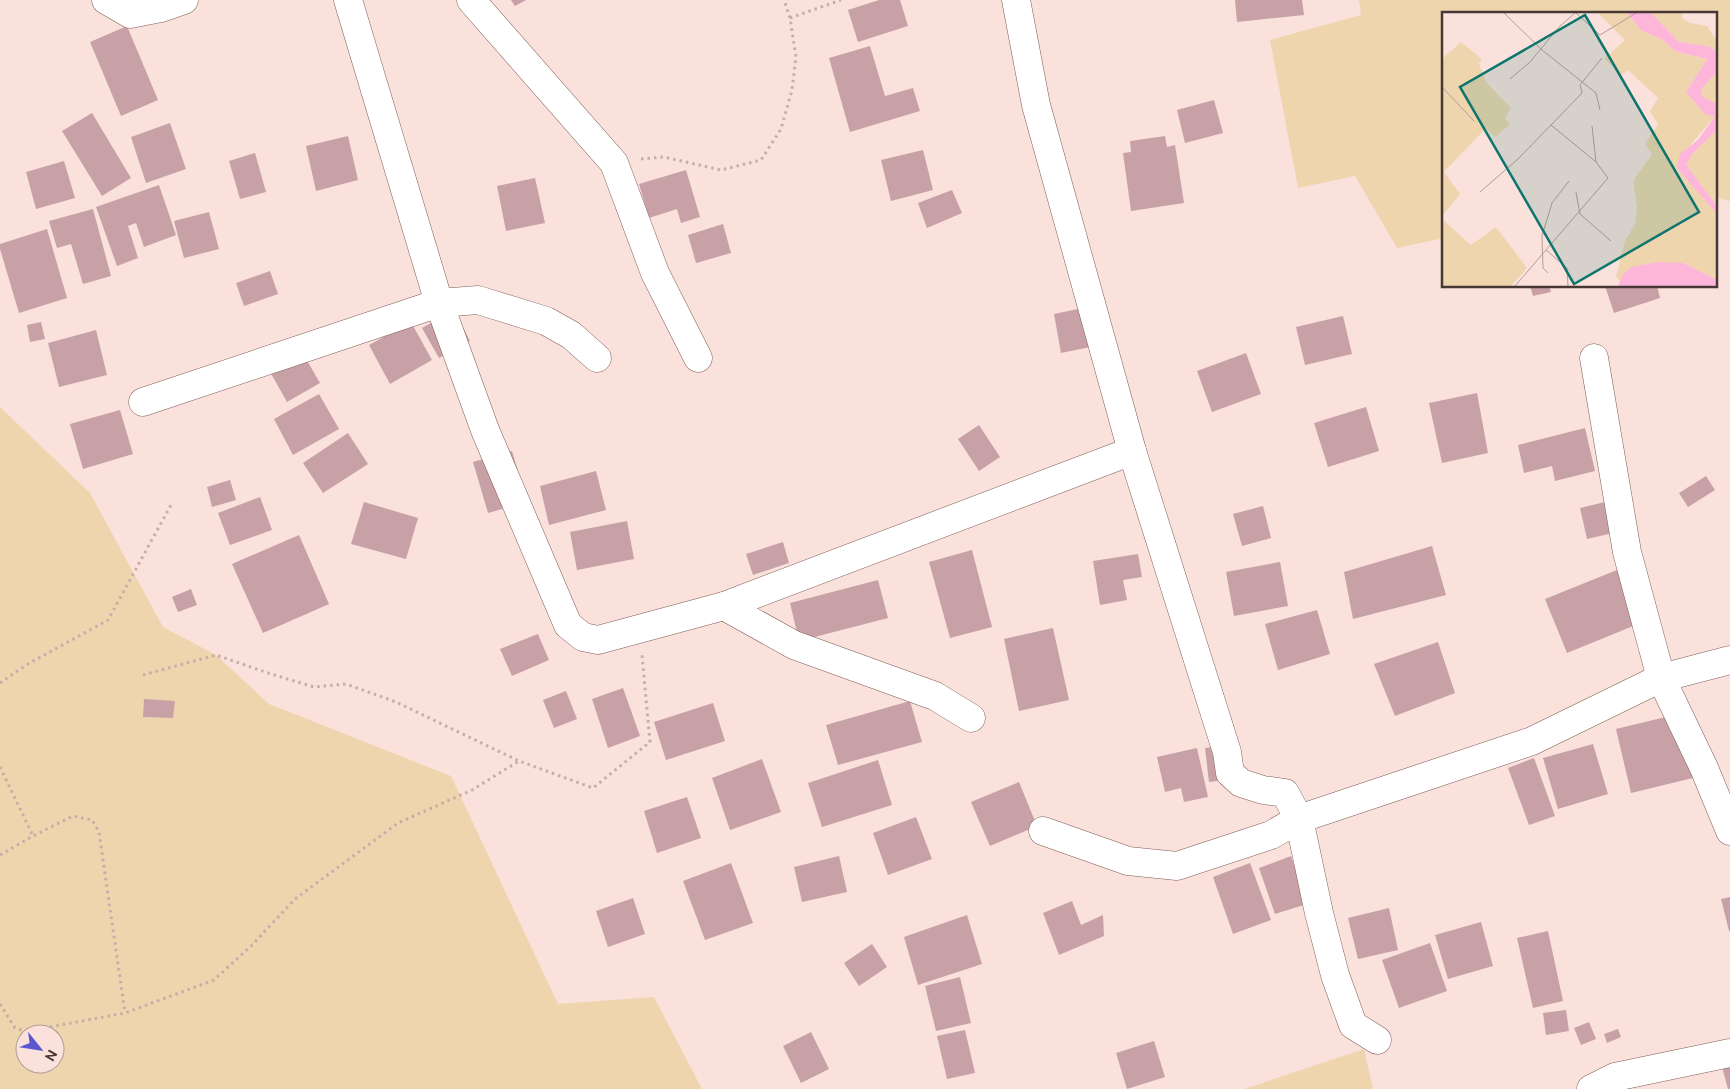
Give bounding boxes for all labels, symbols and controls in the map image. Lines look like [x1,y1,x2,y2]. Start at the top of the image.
inset map [1442,12,1718,288]
north arrow [15,1024,65,1074]
text: N [42,1047,61,1064]

